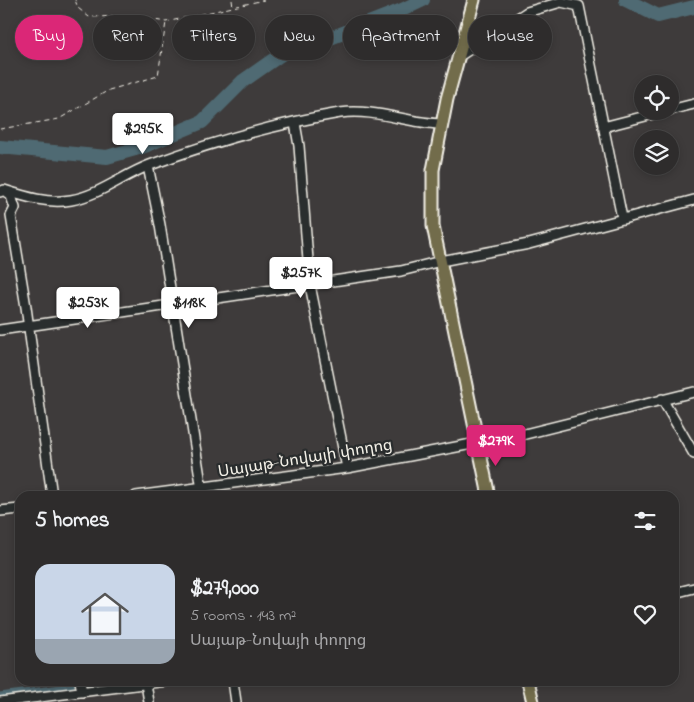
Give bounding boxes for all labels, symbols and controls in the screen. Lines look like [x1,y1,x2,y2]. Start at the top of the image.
chip: Buy [15,15,83,60]
chip: Rent [93,15,162,60]
chip: Filters [172,15,255,60]
chip: New [265,15,333,60]
chip: Apartment [343,15,458,60]
chip: House [468,15,552,60]
map controls [634,75,679,175]
button: locate [634,75,679,120]
pin: $295K [108,112,178,155]
text: $295K [123,117,163,141]
button: layers [634,130,679,175]
pin: $257K [266,256,336,299]
text: $257K [280,261,322,285]
pin: $253K [53,286,123,329]
pin: $118K [154,286,224,329]
text: $253K [67,291,109,315]
text: $118K [172,291,206,315]
pin: $279K [461,424,531,467]
text: $279K [478,429,514,453]
street label: Սայաթ-Նովայի փողոց [216,433,394,485]
text: 5 homes [35,506,110,536]
icon: filters [631,507,659,535]
text: $279,000 [190,574,259,604]
icon: home [75,584,135,644]
icon: heart [631,600,659,628]
text: 5 rooms · 143 m² [190,604,296,628]
text: Սայաթ-Նովայի փողոց [190,629,366,653]

